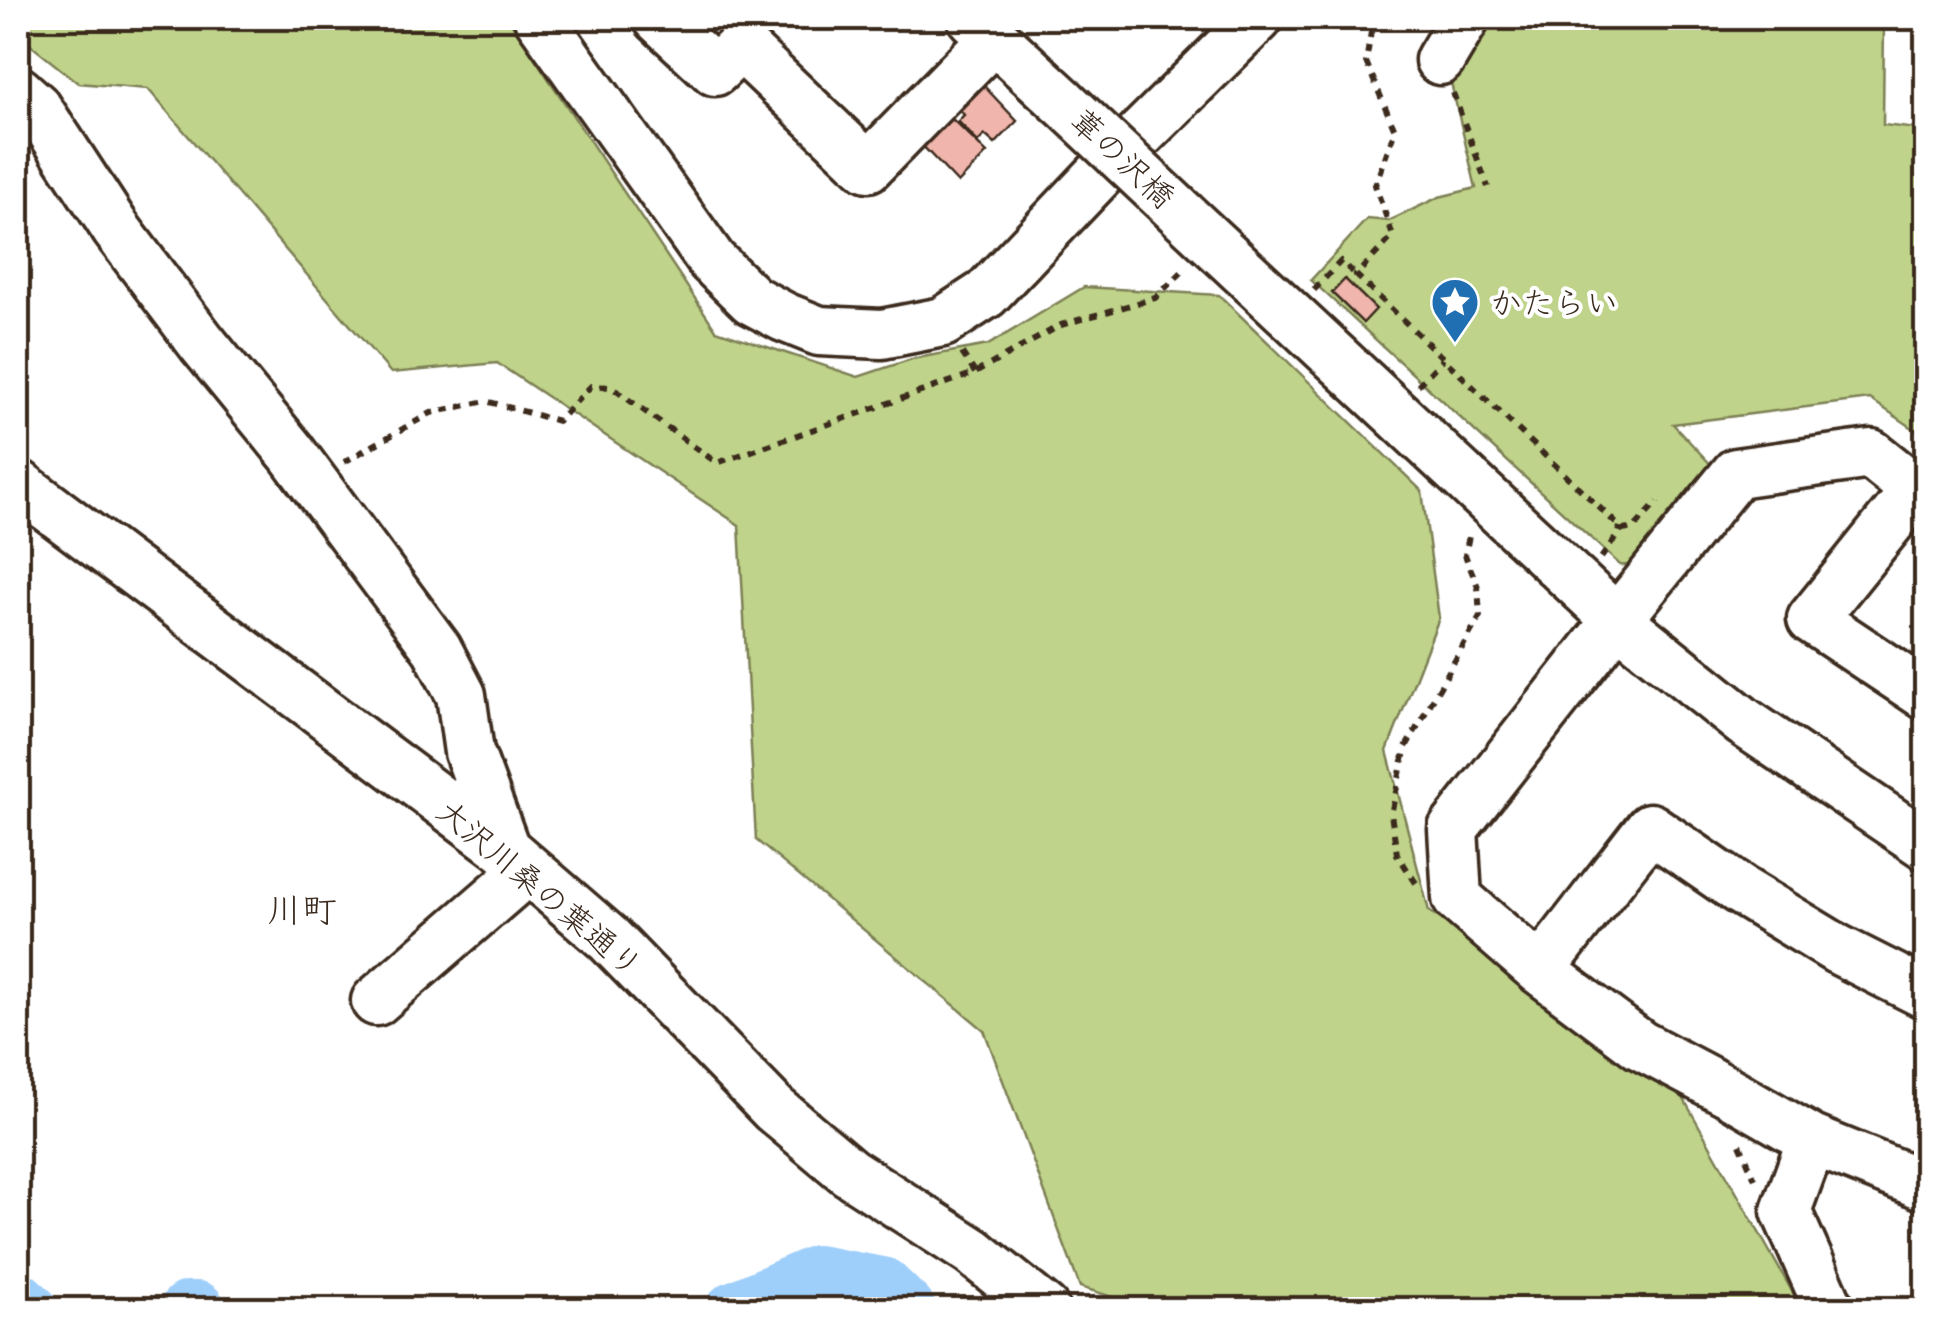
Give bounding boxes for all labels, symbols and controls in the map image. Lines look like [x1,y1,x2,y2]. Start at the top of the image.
street label: 葦の沢橋 [1062,99,1184,217]
place icon: かたらい [1429,276,1481,344]
place label: かたらい [1490,281,1618,324]
street label: 大沢川桑の葉通り [428,789,652,987]
district label: 川町 [267,886,337,933]

